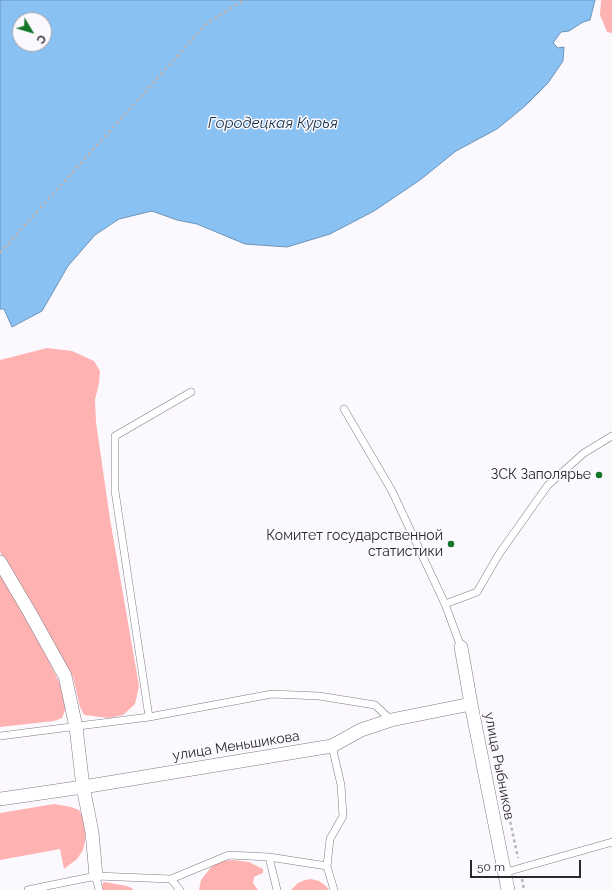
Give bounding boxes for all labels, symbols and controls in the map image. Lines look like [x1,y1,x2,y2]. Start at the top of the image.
north arrow [12,12,52,52]
text: С [34,32,49,46]
water label: Городецкая Курья [208,114,338,132]
place label: ЗСК Заполярье [491,467,591,483]
marker: ЗСК Заполярье [594,470,604,480]
place label: Комитет государственной статистики [266,528,443,560]
marker: Комитет государственной статистики [446,539,456,549]
street label: улица Рыбников [480,711,518,821]
street label: улица Меньшикова [171,728,301,764]
scale bar [472,852,583,878]
text: 50 m [477,860,505,874]

